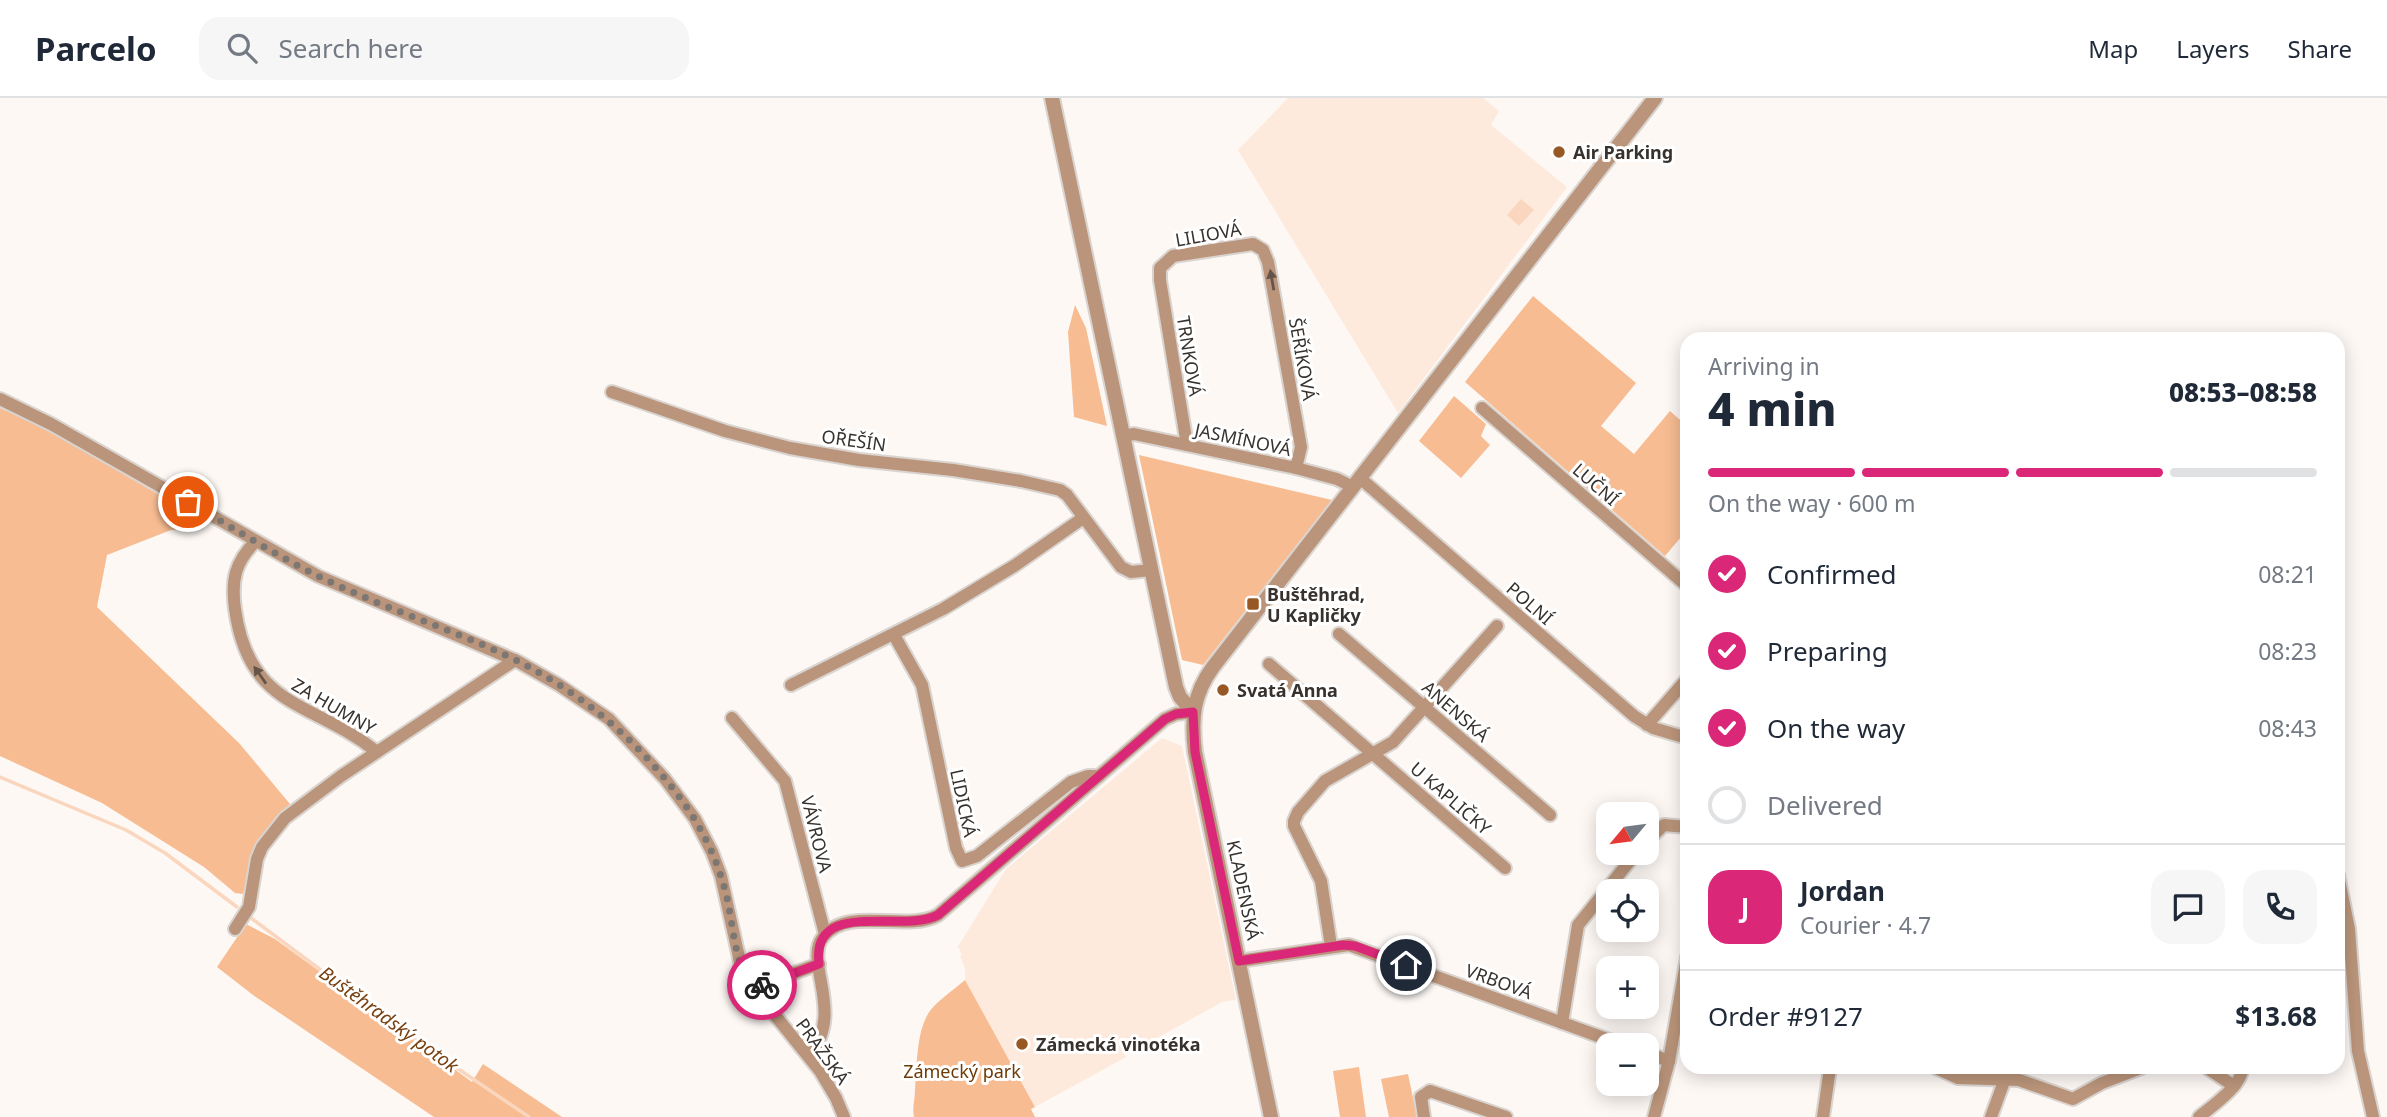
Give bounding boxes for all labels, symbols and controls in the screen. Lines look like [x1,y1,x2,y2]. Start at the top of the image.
search box [199,17,689,80]
text: Parcelo [35,26,157,71]
icon: search [223,29,261,67]
text: Search here [279,30,423,66]
text: Map [2088,32,2138,65]
text: Layers [2176,32,2250,65]
text: Share [2288,32,2352,65]
place label: Air Parking [1573,140,1673,164]
marker: Air Parking [1551,144,1567,160]
street label: LILIOVÁ [1173,216,1243,252]
one-way arrow [1266,269,1277,291]
street label: TRNKOVÁ [1172,314,1208,398]
street label: ŠEŘÍKOVÁ [1284,316,1322,403]
text: Arriving in [1708,350,1820,382]
text: 08:53–08:58 [2169,374,2317,410]
text: 4 min [1708,377,1837,439]
street label: JASMÍNOVÁ [1191,417,1294,461]
street label: OŘEŠÍN [820,424,888,456]
street label: LUČNÍ [1568,457,1624,511]
pin [158,472,218,532]
icon: bag [169,483,207,521]
text: On the way · 600 m [1708,487,1915,519]
icon: check [1708,555,1746,593]
text: Confirmed [1767,556,1897,592]
text: 08:21 [2258,558,2317,590]
street label: POLNÍ [1502,576,1558,630]
place label: Buštěhrad, U Kapličky [1267,582,1365,627]
marker: Buštěhrad, U Kapličky [1245,596,1261,612]
icon: check [1708,632,1746,670]
text: Preparing [1767,633,1888,669]
text: 08:23 [2258,635,2317,667]
one-way arrow [253,665,267,684]
street label: ZA HUMNY [288,672,381,740]
street label: ANENSKÁ [1417,675,1495,747]
place label: Svatá Anna [1237,678,1338,702]
marker: Svatá Anna [1215,682,1231,698]
icon: check [1708,709,1746,747]
text: On the way [1767,710,1905,746]
text: 08:43 [2258,712,2317,744]
street label: U KAPLIČKY [1406,756,1497,840]
street label: LIDICKÁ [945,767,983,840]
text: Delivered [1767,787,1883,823]
street label: VÁVROVA [796,793,838,875]
north arrow [1596,802,1659,864]
map controls [1596,802,1659,1096]
street label: KLADENSKÁ [1222,838,1266,943]
button: chat [2151,870,2225,944]
button: phone [2243,870,2317,944]
text: Jordan [1800,873,1885,909]
button: locate [1596,879,1659,942]
text: J [1741,889,1749,925]
text: Courier · 4.7 [1800,909,1931,941]
pin [1376,935,1436,995]
icon: home [1387,946,1425,984]
courier [727,950,797,1020]
button: + [1596,956,1659,1019]
street label: VRBOVÁ [1462,958,1536,1004]
water label: Buštěhradský potok [314,960,464,1079]
icon: bike [743,966,781,1004]
text: Order #9127 [1708,998,1863,1034]
text: $13.68 [2235,998,2317,1034]
street label: PRAŽSKÁ [791,1013,855,1089]
place label: Zámecká vinotéka [1036,1032,1201,1056]
button: − [1596,1033,1659,1096]
marker: Zámecká vinotéka [1014,1036,1030,1052]
park label: Zámecký park [903,1059,1021,1083]

